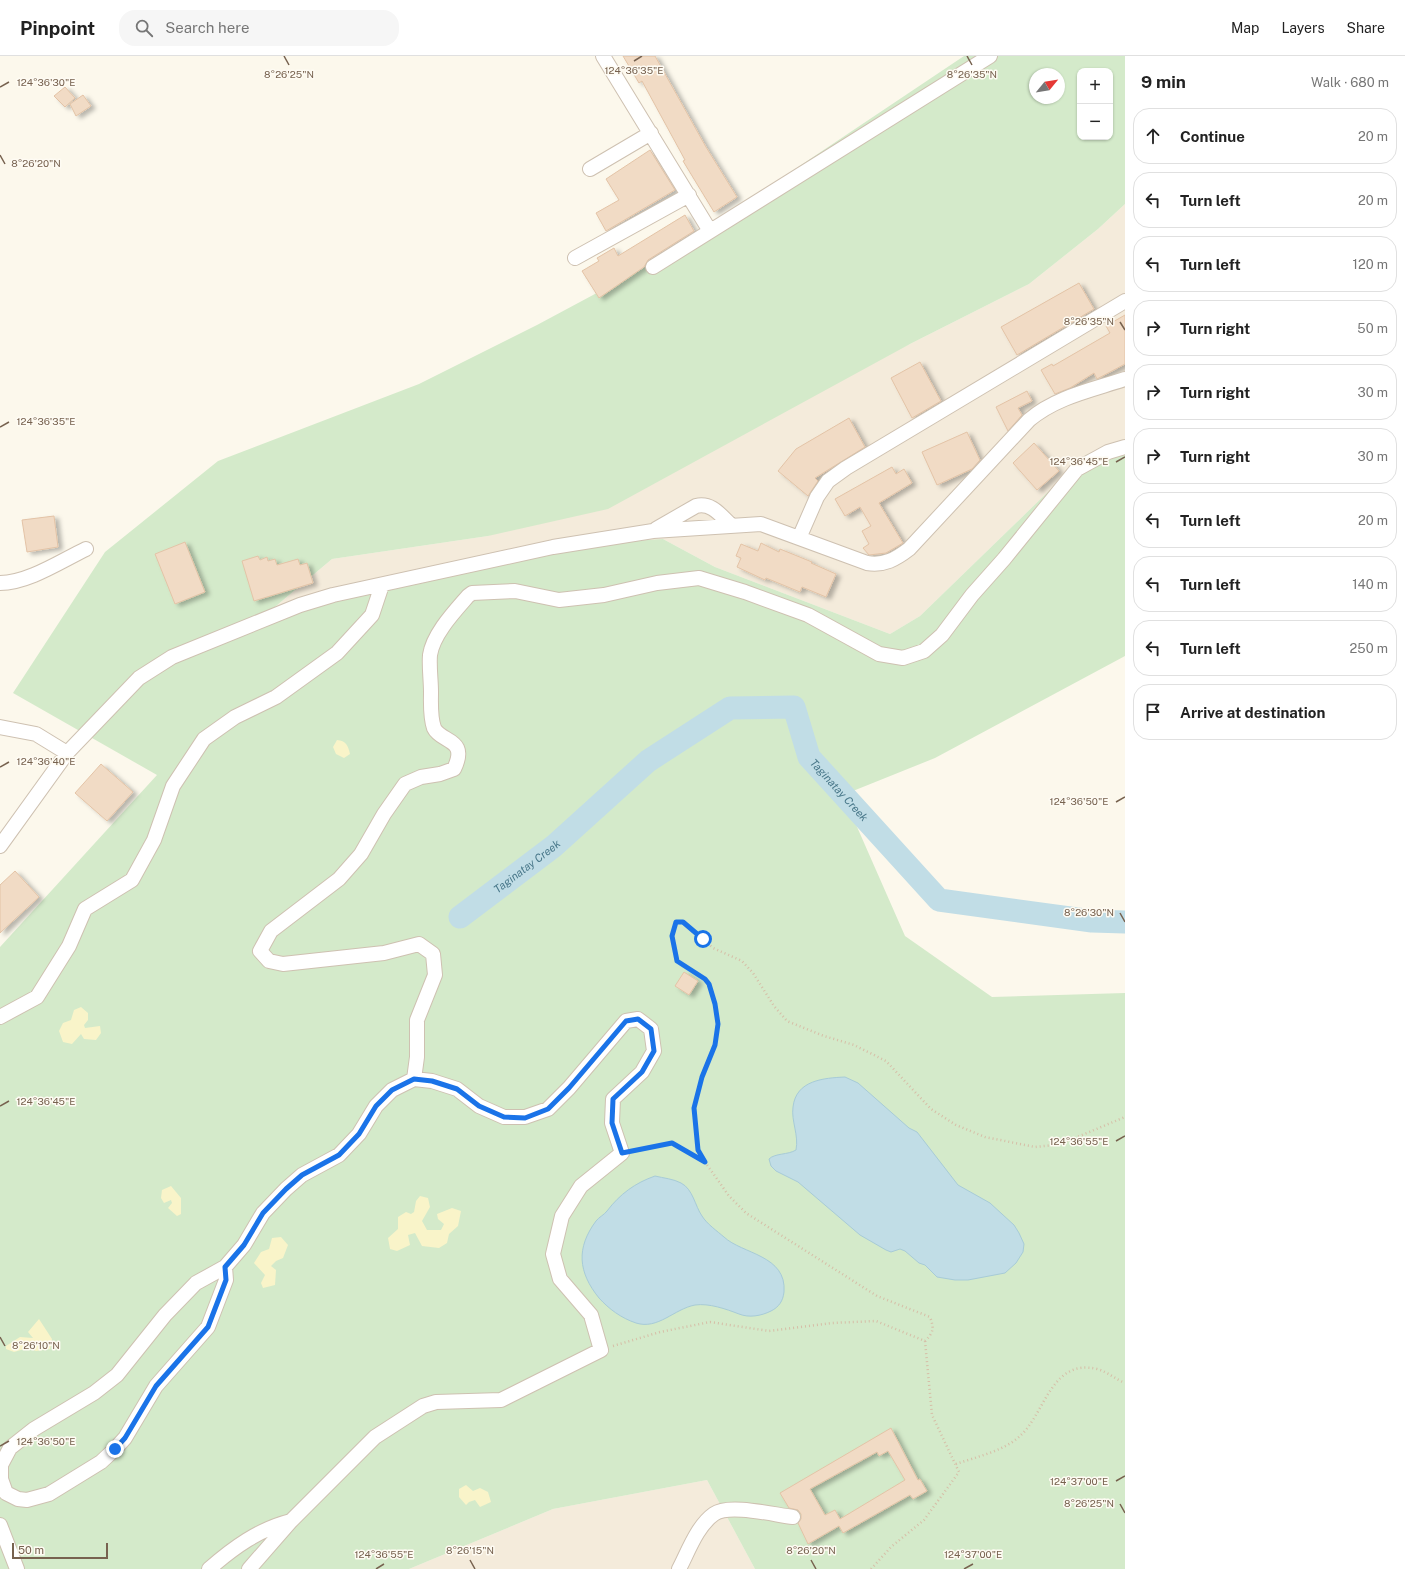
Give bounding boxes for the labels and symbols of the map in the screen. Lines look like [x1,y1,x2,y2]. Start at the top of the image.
text: 124°36'35"E [604,64,664,76]
text: 8°26'25"N [264,68,314,80]
text: 8°26'35"N [947,68,997,80]
north arrow [1029,68,1065,104]
text: 124°36'30"E [17,76,75,88]
text: 8°26'20"N [11,157,61,169]
text: 8°26'35"N [1064,315,1114,327]
text: 124°36'35"E [16,415,76,427]
text: 124°36'45"E [1050,455,1108,467]
text: 124°36'40"E [17,755,75,767]
water label: Taginatay Creek [808,756,870,824]
text: 124°36'50"E [1050,795,1108,807]
water label: Taginatay Creek [492,837,563,895]
text: 8°26'30"N [1064,906,1114,918]
route start [694,930,712,948]
text: 124°36'45"E [17,1095,75,1107]
text: 124°36'55"E [1049,1135,1109,1147]
text: 8°26'10"N [12,1339,60,1351]
text: 124°36'50"E [17,1435,75,1447]
route end [106,1440,124,1458]
text: 124°37'00"E [1050,1475,1108,1487]
text: 8°26'25"N [1064,1497,1114,1509]
scale bar [12,1541,108,1560]
text: 8°26'15"N [446,1544,494,1556]
text: 8°26'20"N [786,1544,836,1556]
text: 124°36'55"E [354,1548,414,1560]
text: 124°37'00"E [944,1548,1002,1560]

